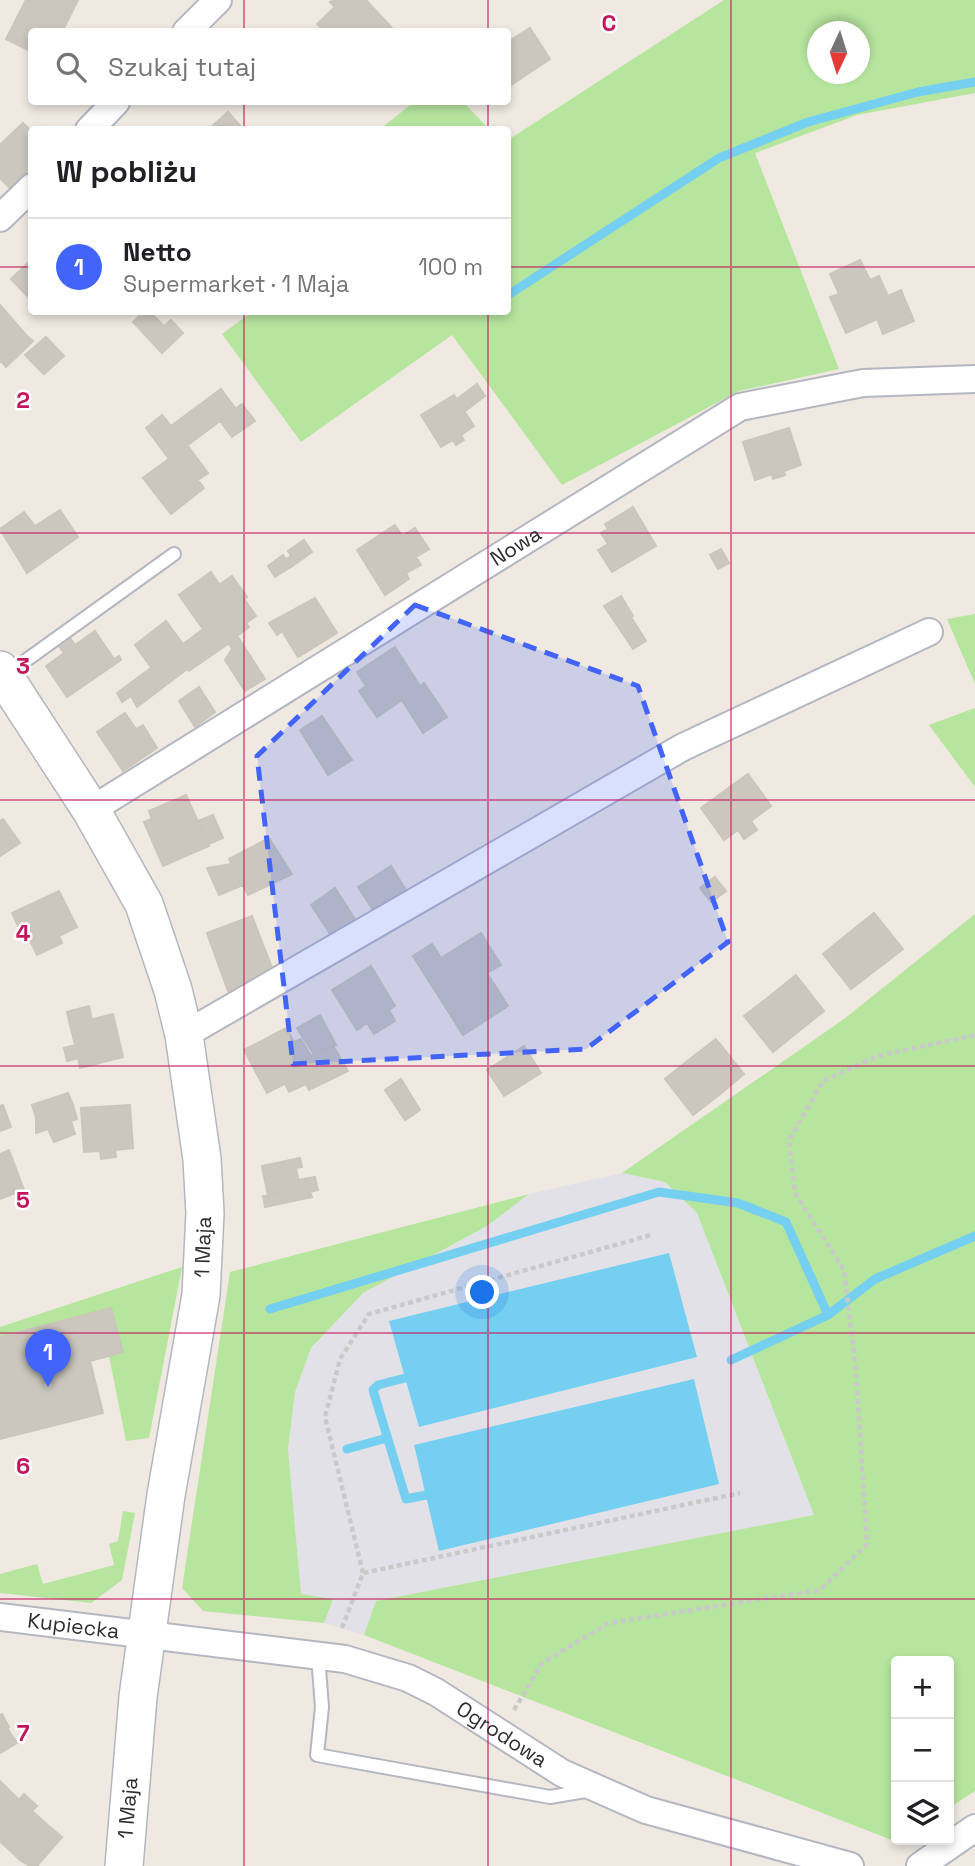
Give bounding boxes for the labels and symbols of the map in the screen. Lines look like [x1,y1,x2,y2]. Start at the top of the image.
text: C [602,8,616,38]
north arrow [807,21,870,84]
text: 2 [16,385,30,415]
street label: Nowa [485,520,546,572]
text: 3 [16,651,30,681]
text: 4 [16,918,31,948]
text: 5 [16,1185,30,1215]
street label: 1 Maja [188,1216,217,1278]
your location [465,1275,499,1309]
pin: 1 [25,1329,71,1387]
text: 6 [16,1451,30,1481]
street label: Kupiecka [26,1606,121,1644]
street label: Ogrodowa [451,1695,553,1773]
text: 7 [17,1718,30,1748]
street label: 1 Maja [111,1776,144,1840]

